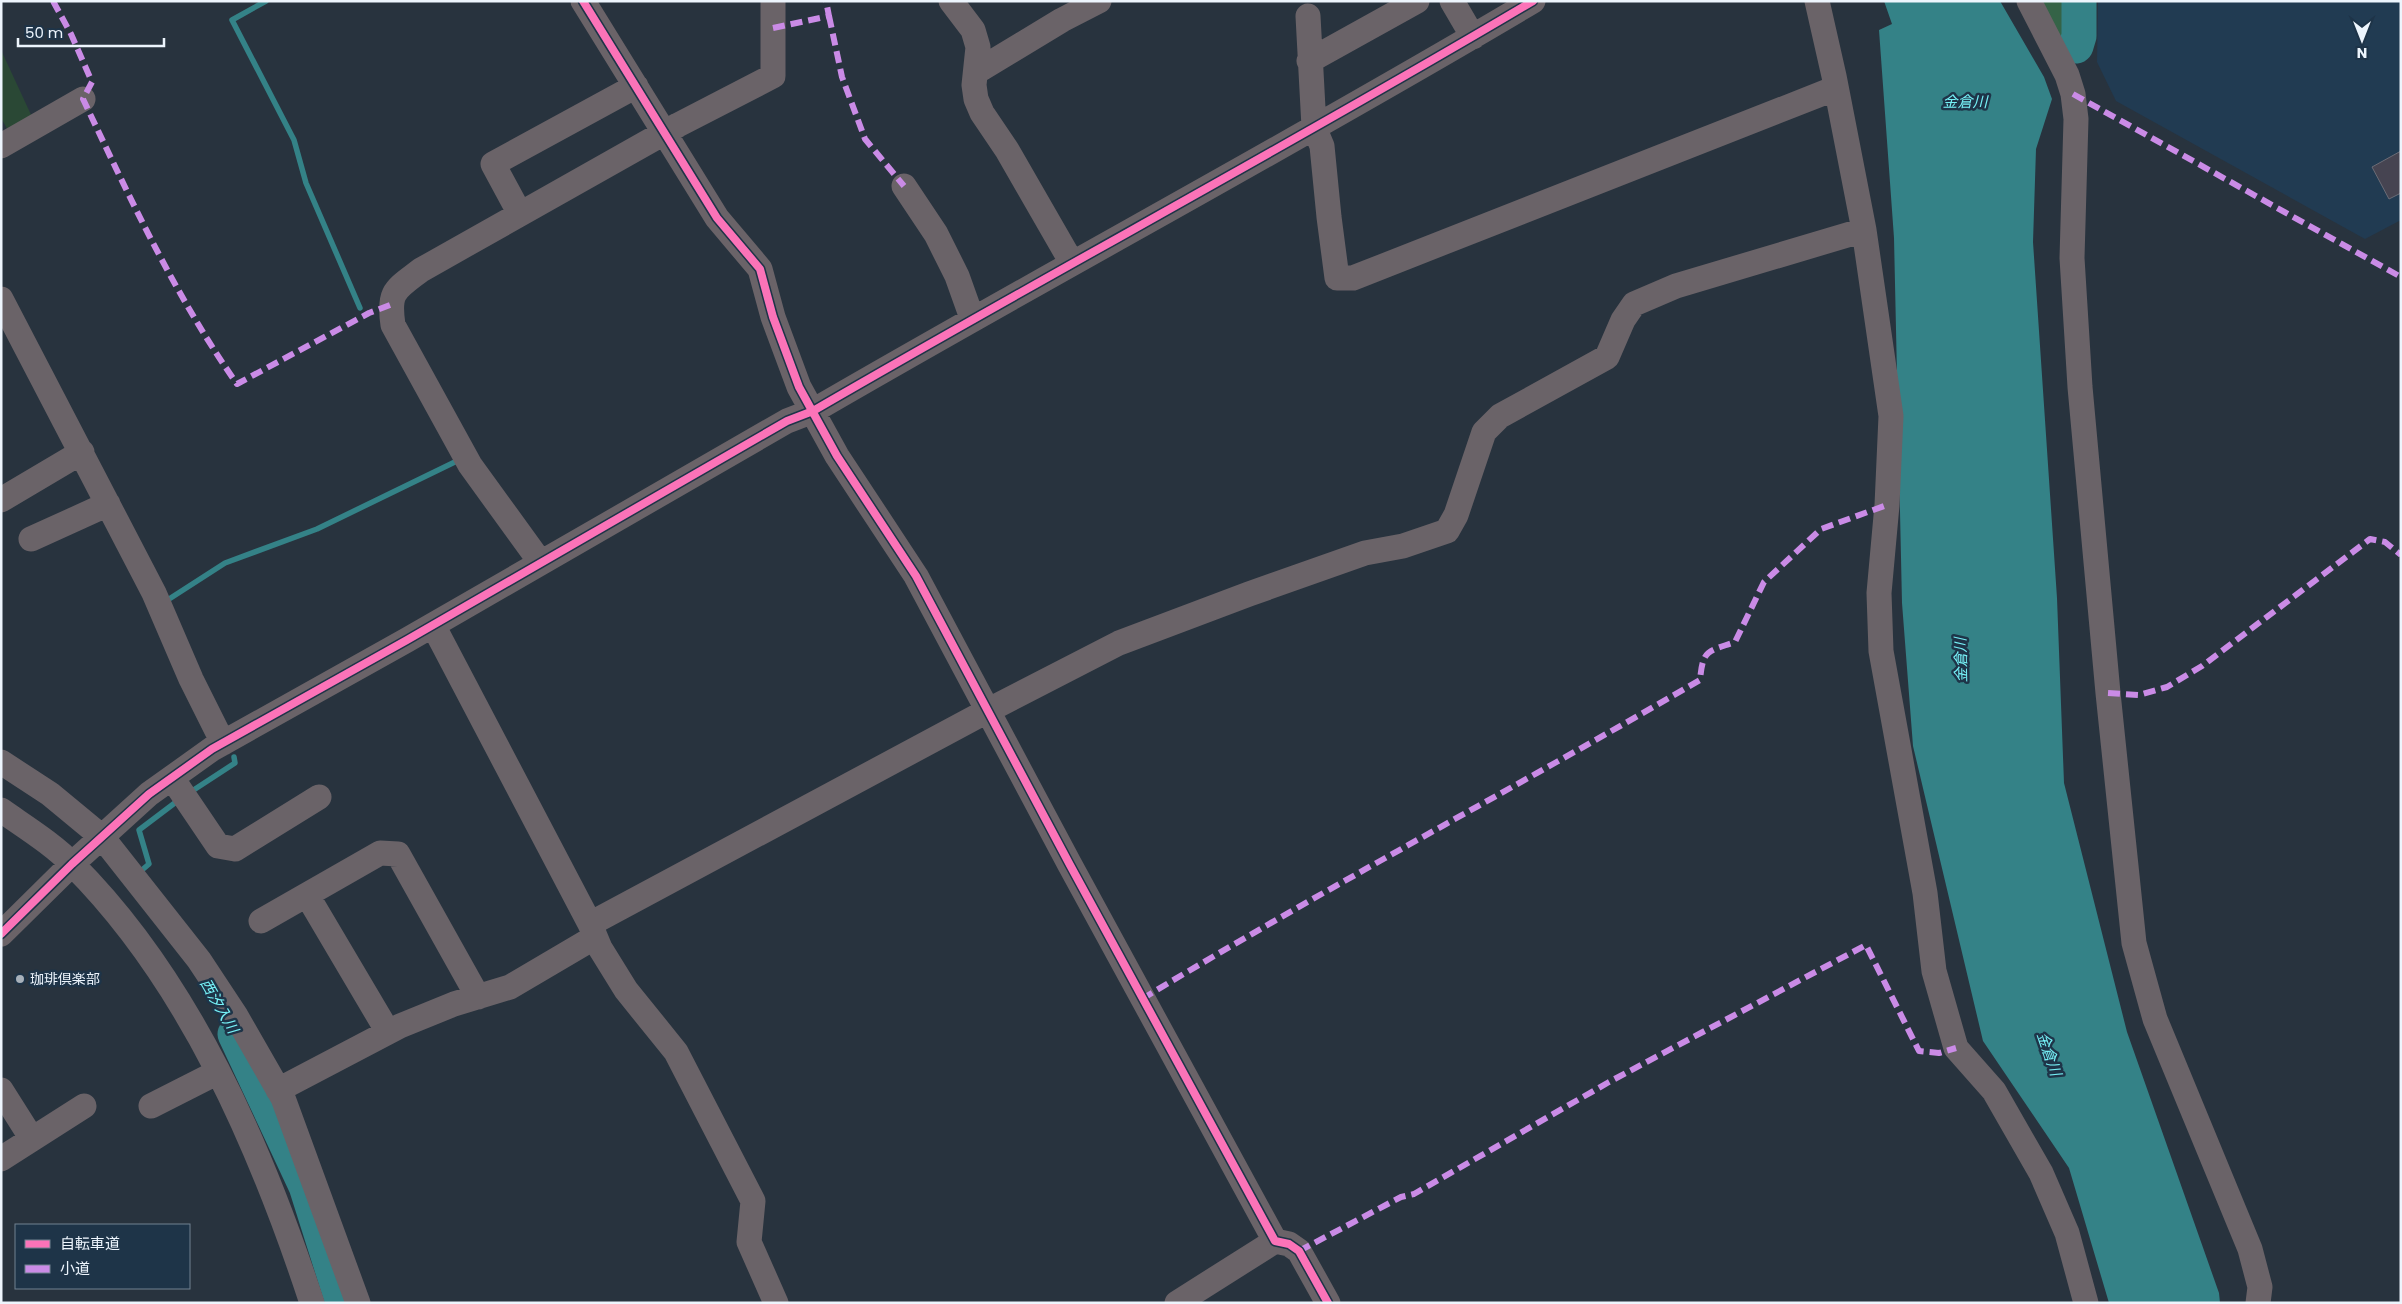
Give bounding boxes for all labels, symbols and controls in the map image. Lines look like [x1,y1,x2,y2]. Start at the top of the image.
scale bar [18,15,164,47]
north arrow [2337,15,2387,65]
text: 50 m [25,22,63,43]
text: N [2357,43,2367,63]
water label: 金倉川 [1942,91,1989,112]
water label: 金倉川 [1950,635,1971,683]
place label: 珈琲倶楽部 [30,969,100,989]
marker: 珈琲倶楽部 [14,973,26,985]
water label: 西汐入川 [195,975,245,1039]
water label: 金倉川 [2032,1029,2067,1080]
legend [15,1224,190,1289]
text: 自転車道 [60,1233,120,1254]
text: 小道 [60,1258,90,1279]

